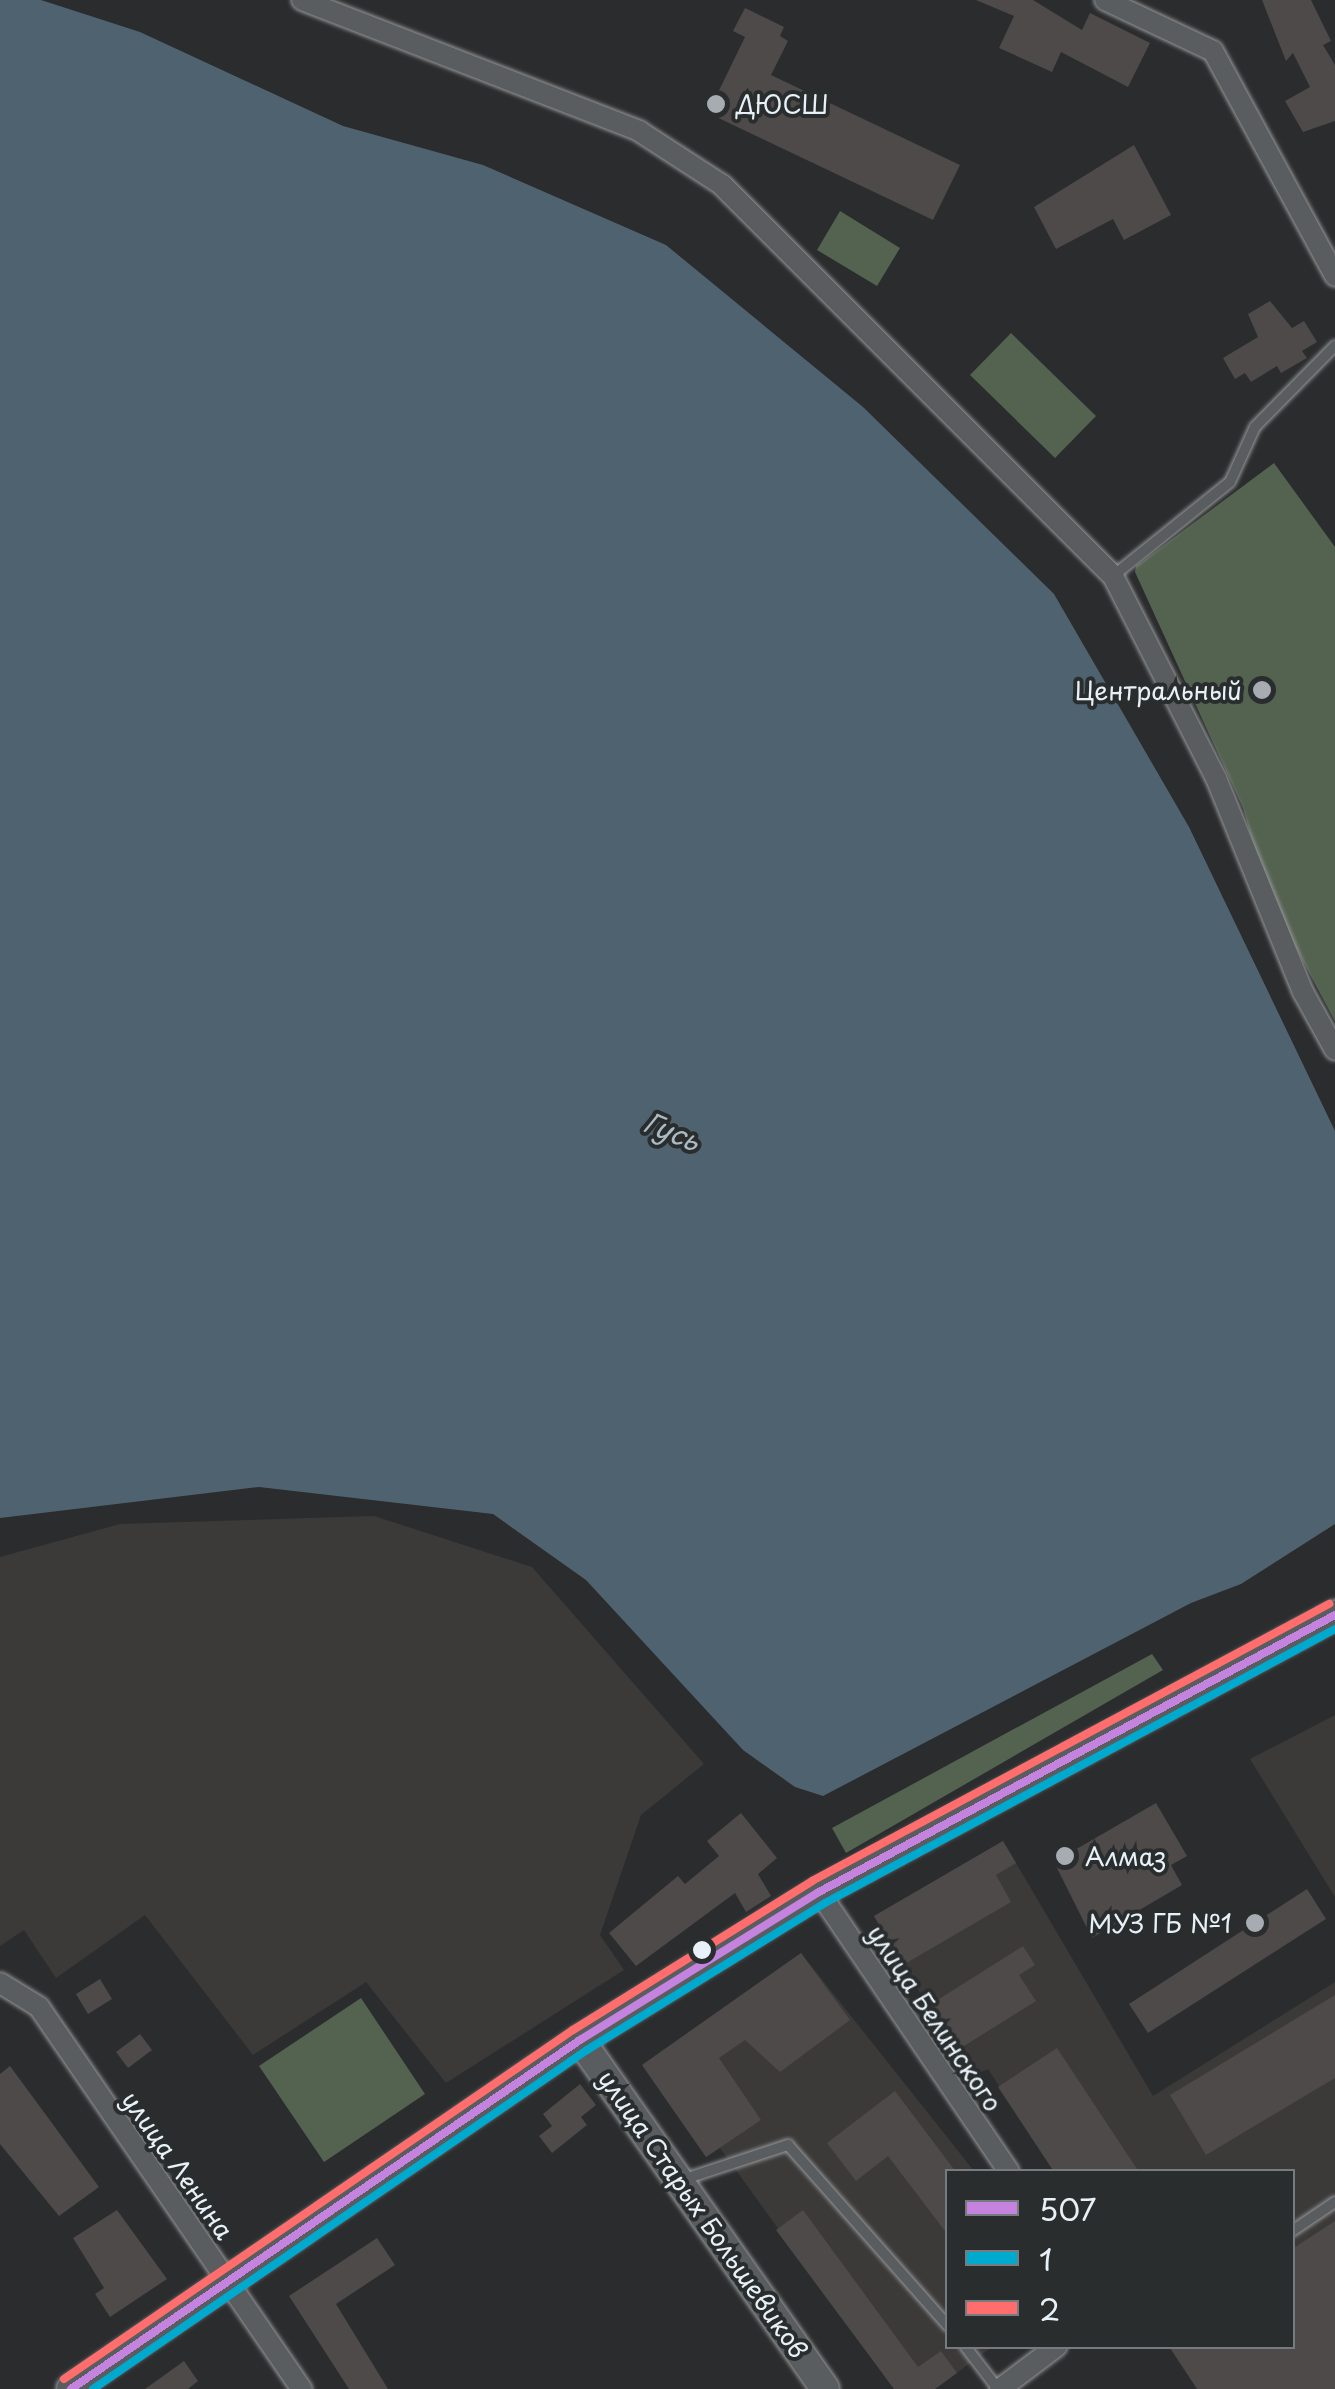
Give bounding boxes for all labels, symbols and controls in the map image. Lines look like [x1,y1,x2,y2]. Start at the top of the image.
place label: ДЮСШ [736,89,829,119]
marker: ДЮСШ [705,93,727,115]
place label: Центральный [1075,675,1242,705]
marker: Центральный [1251,679,1273,701]
water label: Гусь [639,1104,705,1158]
place label: Алмаз [1085,1841,1167,1871]
marker: Алмаз [1054,1845,1076,1867]
place label: МУЗ ГБ №1 [1088,1908,1232,1938]
marker: МУЗ ГБ №1 [1242,1910,1268,1936]
street label: улица Белинского [861,1918,1009,2118]
unlabelled marker [692,1940,712,1960]
street label: улица Старых Большевиков [591,2063,815,2365]
street label: улица Ленина [116,2085,240,2245]
legend [945,2169,1295,2349]
text: 507 [1039,2186,1096,2231]
text: 1 [1039,2236,1052,2281]
text: 2 [1039,2286,1060,2331]

